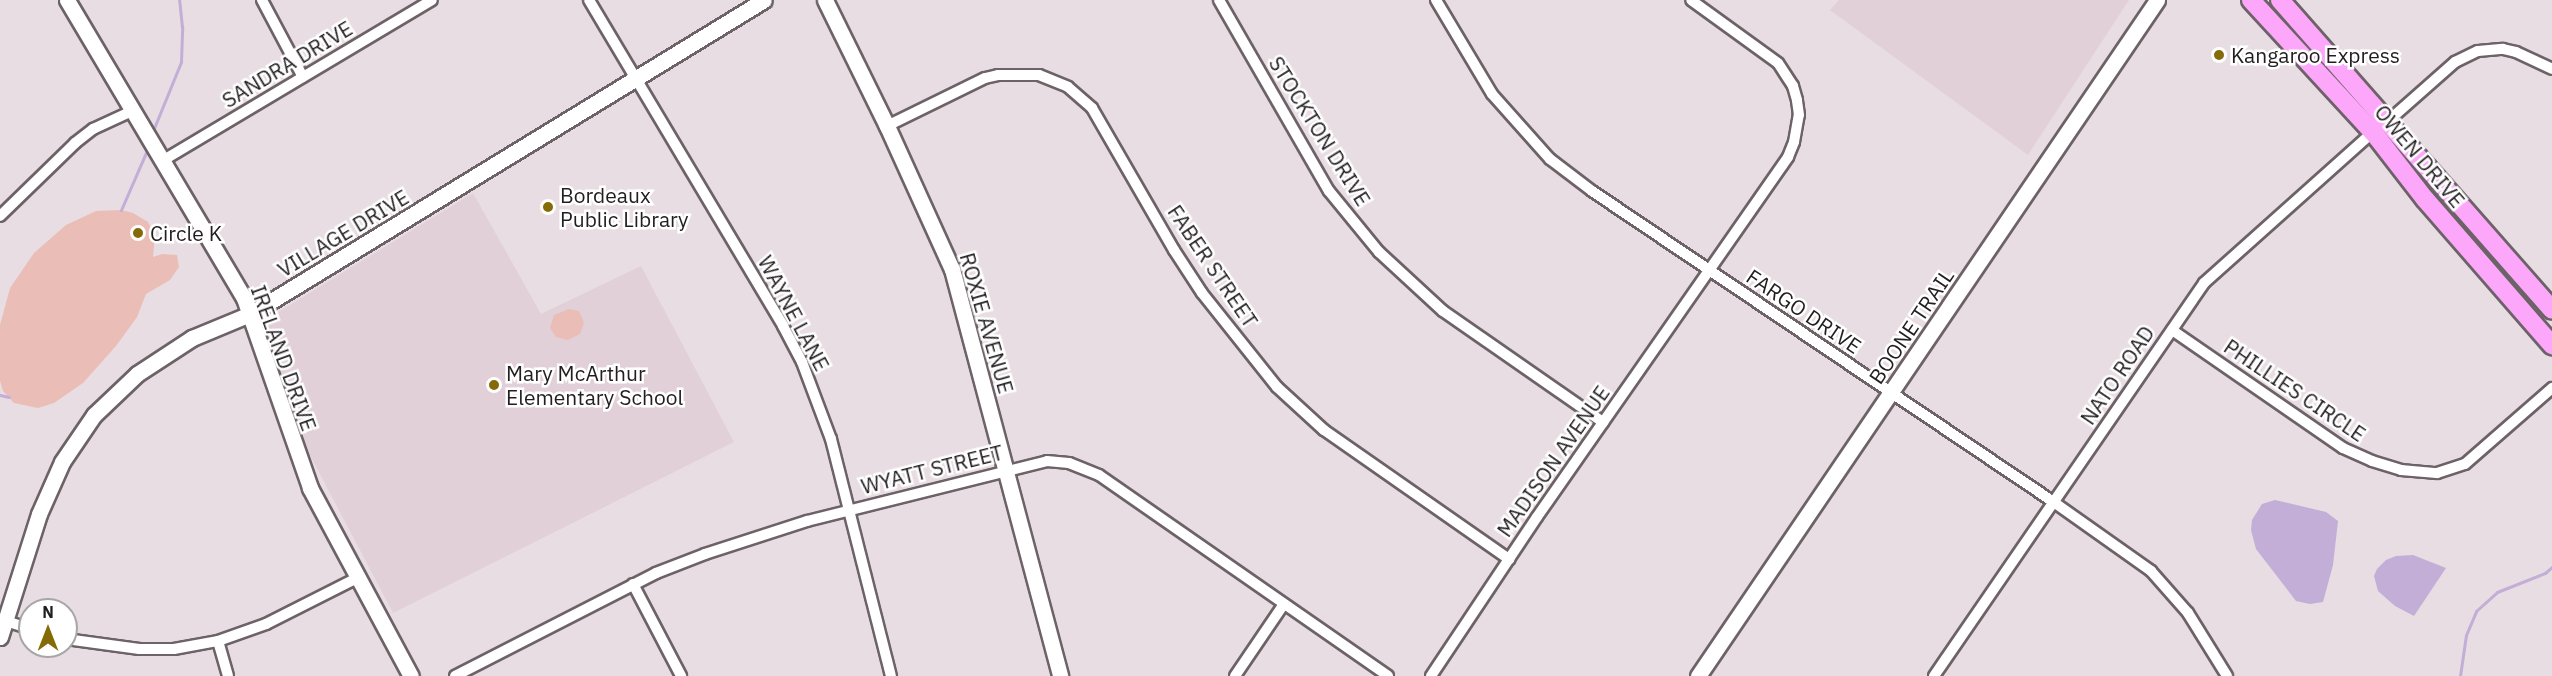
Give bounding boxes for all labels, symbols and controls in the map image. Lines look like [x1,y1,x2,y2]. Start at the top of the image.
street label: SANDRA DRIVE [217,15,357,113]
place label: Kangaroo Express [2231,42,2400,68]
marker: Kangaroo Express [2212,48,2226,62]
street label: STOCKTON DRIVE [1264,52,1376,210]
street label: OWEN DRIVE [2370,99,2470,213]
place label: Bordeaux Public Library [560,182,688,232]
street label: VILLAGE DRIVE [273,184,413,282]
marker: Bordeaux Public Library [541,200,555,214]
street label: FABER STREET [1163,200,1263,332]
place label: Circle K [150,220,222,246]
marker: Circle K [131,226,145,240]
street label: ROXIE AVENUE [955,250,1019,396]
street label: WAYNE LANE [753,251,835,375]
street label: FARGO DRIVE [1742,263,1866,359]
street label: BOONE TRAIL [1863,264,1959,388]
street label: IRELAND DRIVE [246,282,322,434]
street label: NATO ROAD [2075,321,2159,429]
street label: PHILLIES CIRCLE [2219,333,2371,447]
place label: Mary McArthur Elementary School [506,360,683,410]
marker: Mary McArthur Elementary School [487,378,501,392]
street label: MADISON AVENUE [1491,381,1615,541]
street label: WYATT STREET [858,439,1006,499]
north arrow [18,598,78,658]
text: N [42,602,54,622]

